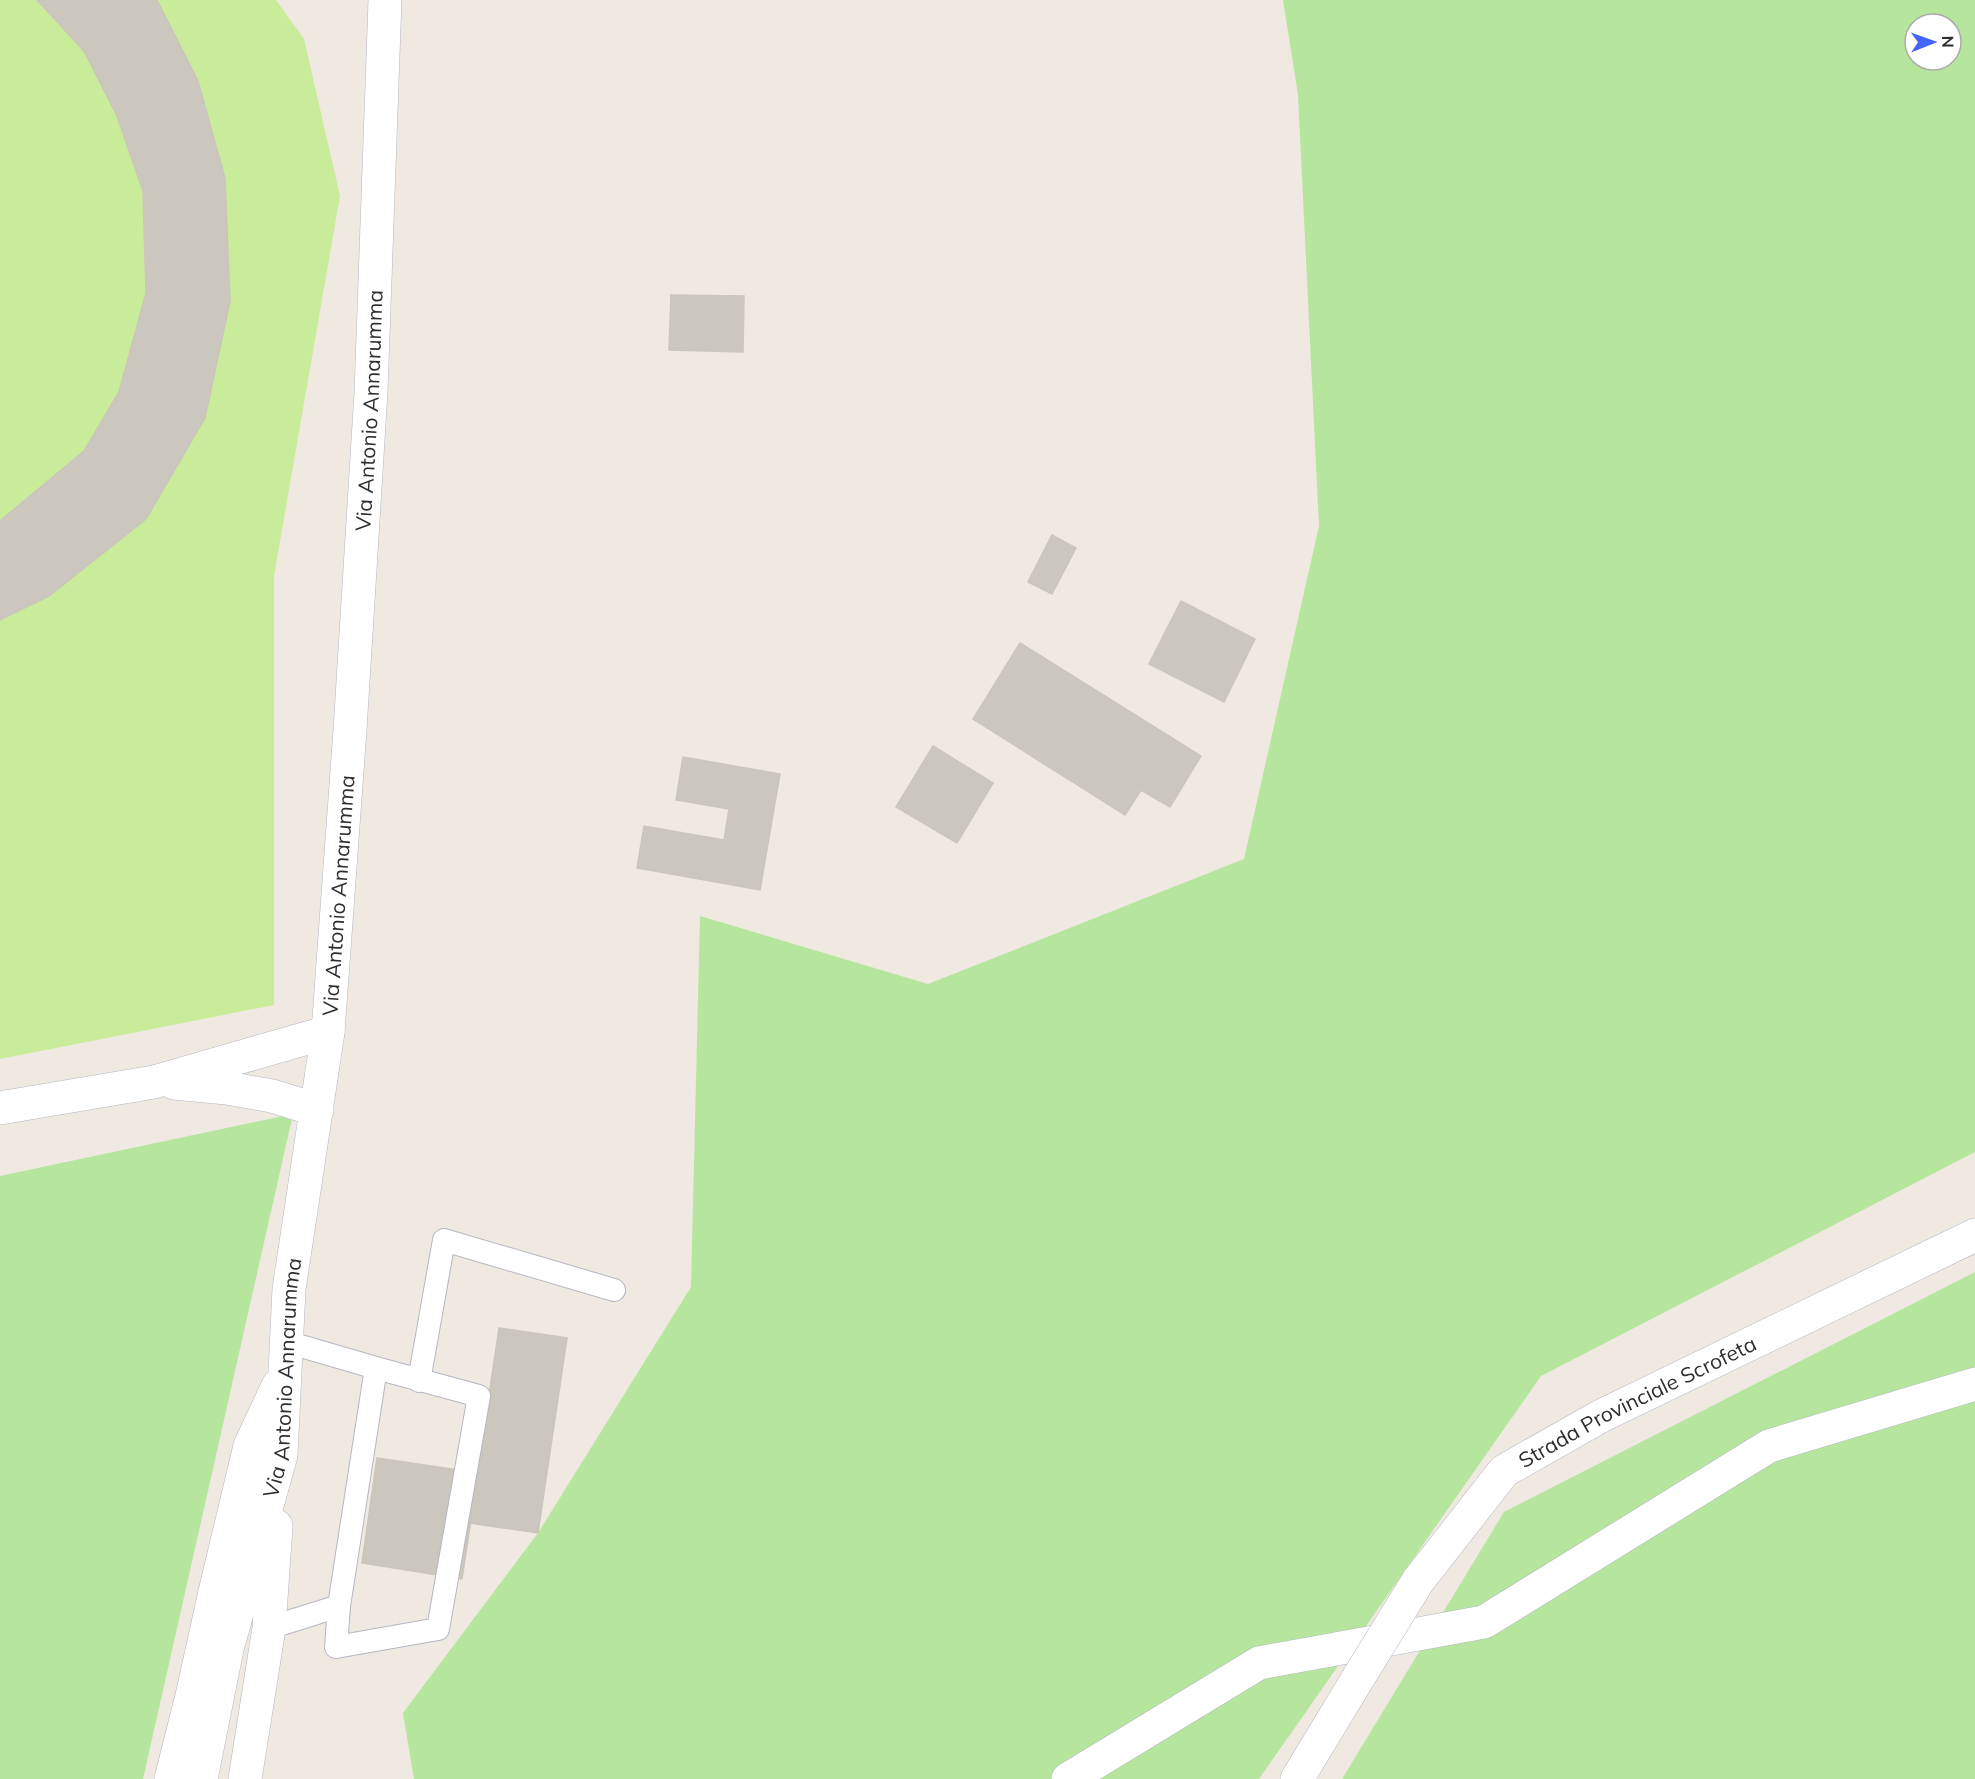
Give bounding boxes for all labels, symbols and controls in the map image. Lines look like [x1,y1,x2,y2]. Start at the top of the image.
north arrow [1903,12,1963,72]
text: N [1938,36,1958,48]
street label: Via Antonio Annarumma [349,289,388,532]
street label: Via Antonio Annarumma [316,774,360,1017]
street label: Via Antonio Annarumma [257,1256,307,1501]
street label: Strada Provinciale Scrofeta [1514,1330,1760,1473]

